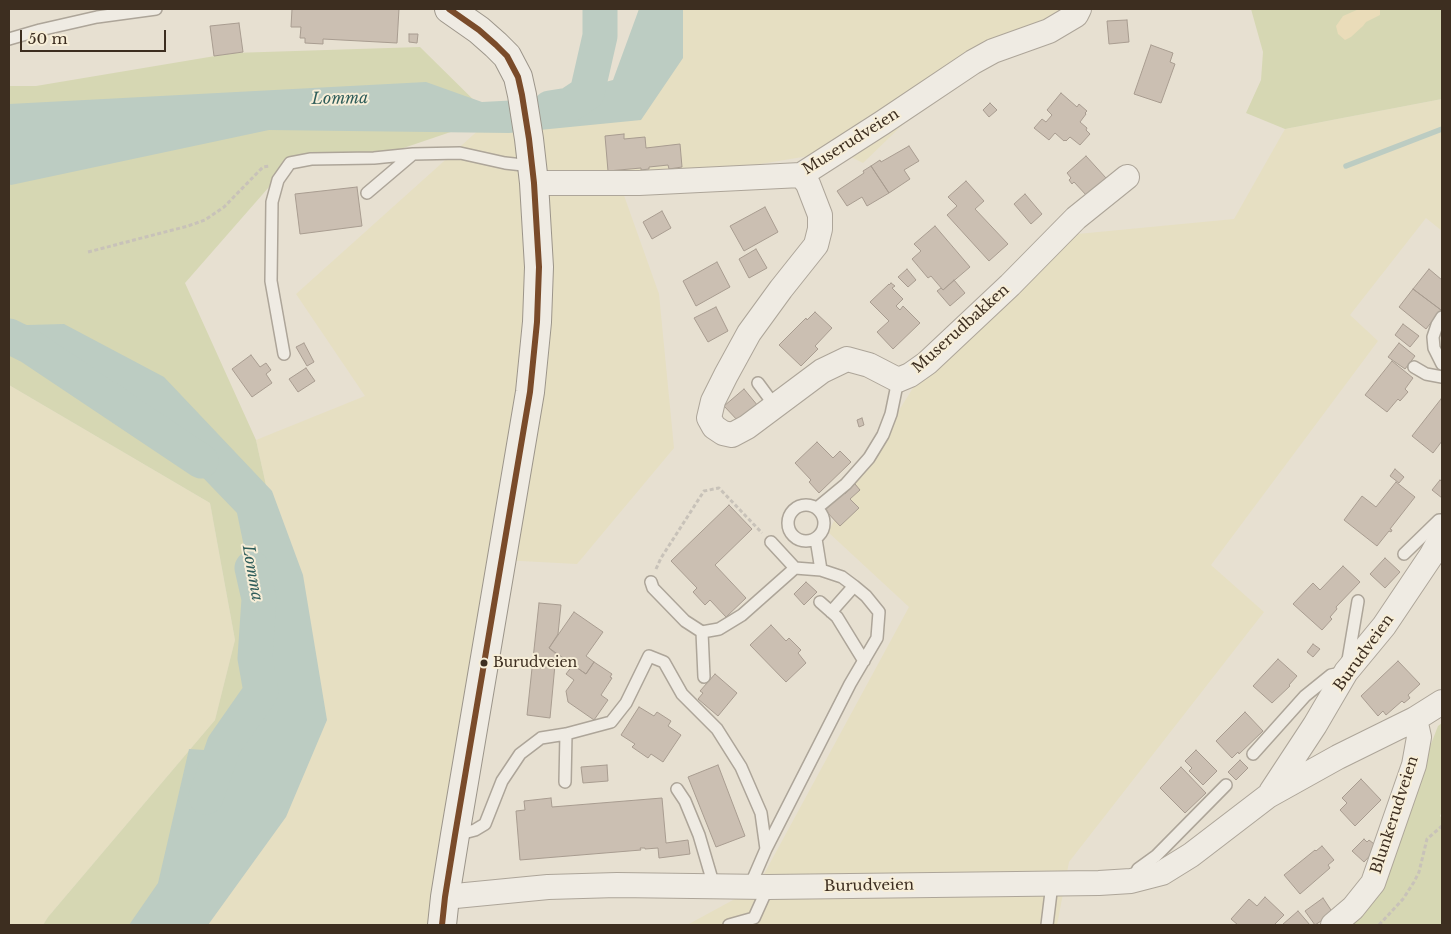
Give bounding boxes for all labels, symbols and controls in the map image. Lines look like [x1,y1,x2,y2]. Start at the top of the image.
scale bar [22,20,169,52]
text: 50 m [28,29,68,48]
water label: Lomma [312,89,368,109]
street label: Muserudveien [800,105,902,179]
street label: Muserudbakken [909,281,1013,377]
water label: Lomma [238,543,266,603]
street label: Burudveien [1330,611,1398,695]
place label: Burudveien [493,655,577,671]
marker: Burudveien [479,658,489,668]
street label: Blunkerudveien [1367,754,1423,876]
street label: Burudveien [824,876,914,896]

